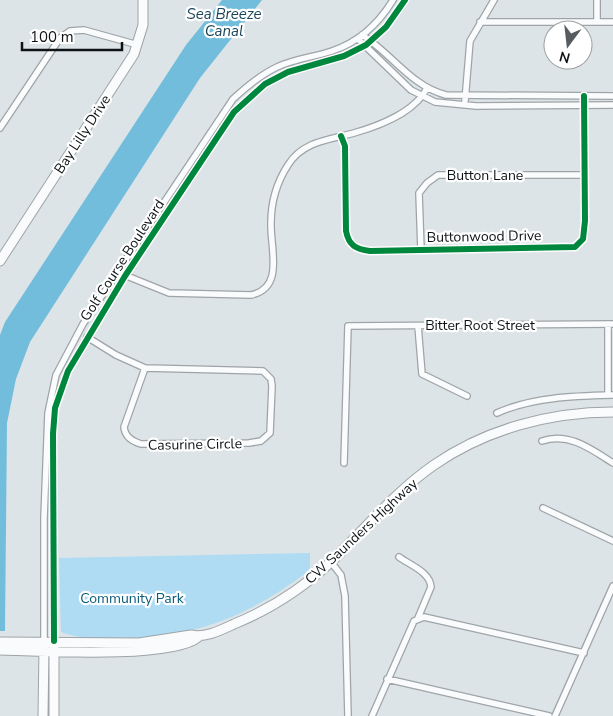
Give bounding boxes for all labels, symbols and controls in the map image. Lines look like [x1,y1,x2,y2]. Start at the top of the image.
water label: Sea Breeze Canal [186,4,262,41]
scale bar [22,20,122,52]
north arrow [543,20,593,70]
text: 100 m [30,27,74,47]
text: N [557,47,572,68]
street label: Bay Lilly Drive [50,91,115,177]
street label: Button Lane [447,166,523,185]
street label: Golf Course Boulevard [76,196,169,325]
street label: Buttonwood Drive [426,226,542,247]
street label: Bitter Root Street [425,316,535,335]
street label: Casurine Circle [148,434,242,455]
street label: CW Saunders Highway [301,474,422,588]
park label: Community Park [80,589,185,608]

